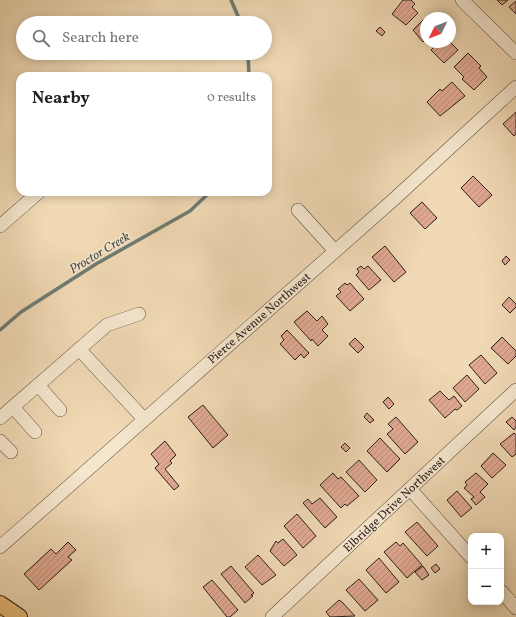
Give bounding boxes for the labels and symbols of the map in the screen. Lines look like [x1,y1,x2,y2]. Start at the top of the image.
north arrow [420,12,456,48]
water label: Proctor Creek [66,228,134,279]
street label: Pierce Avenue Northwest [205,269,315,368]
street label: Elbridge Drive Northwest [340,453,449,556]

